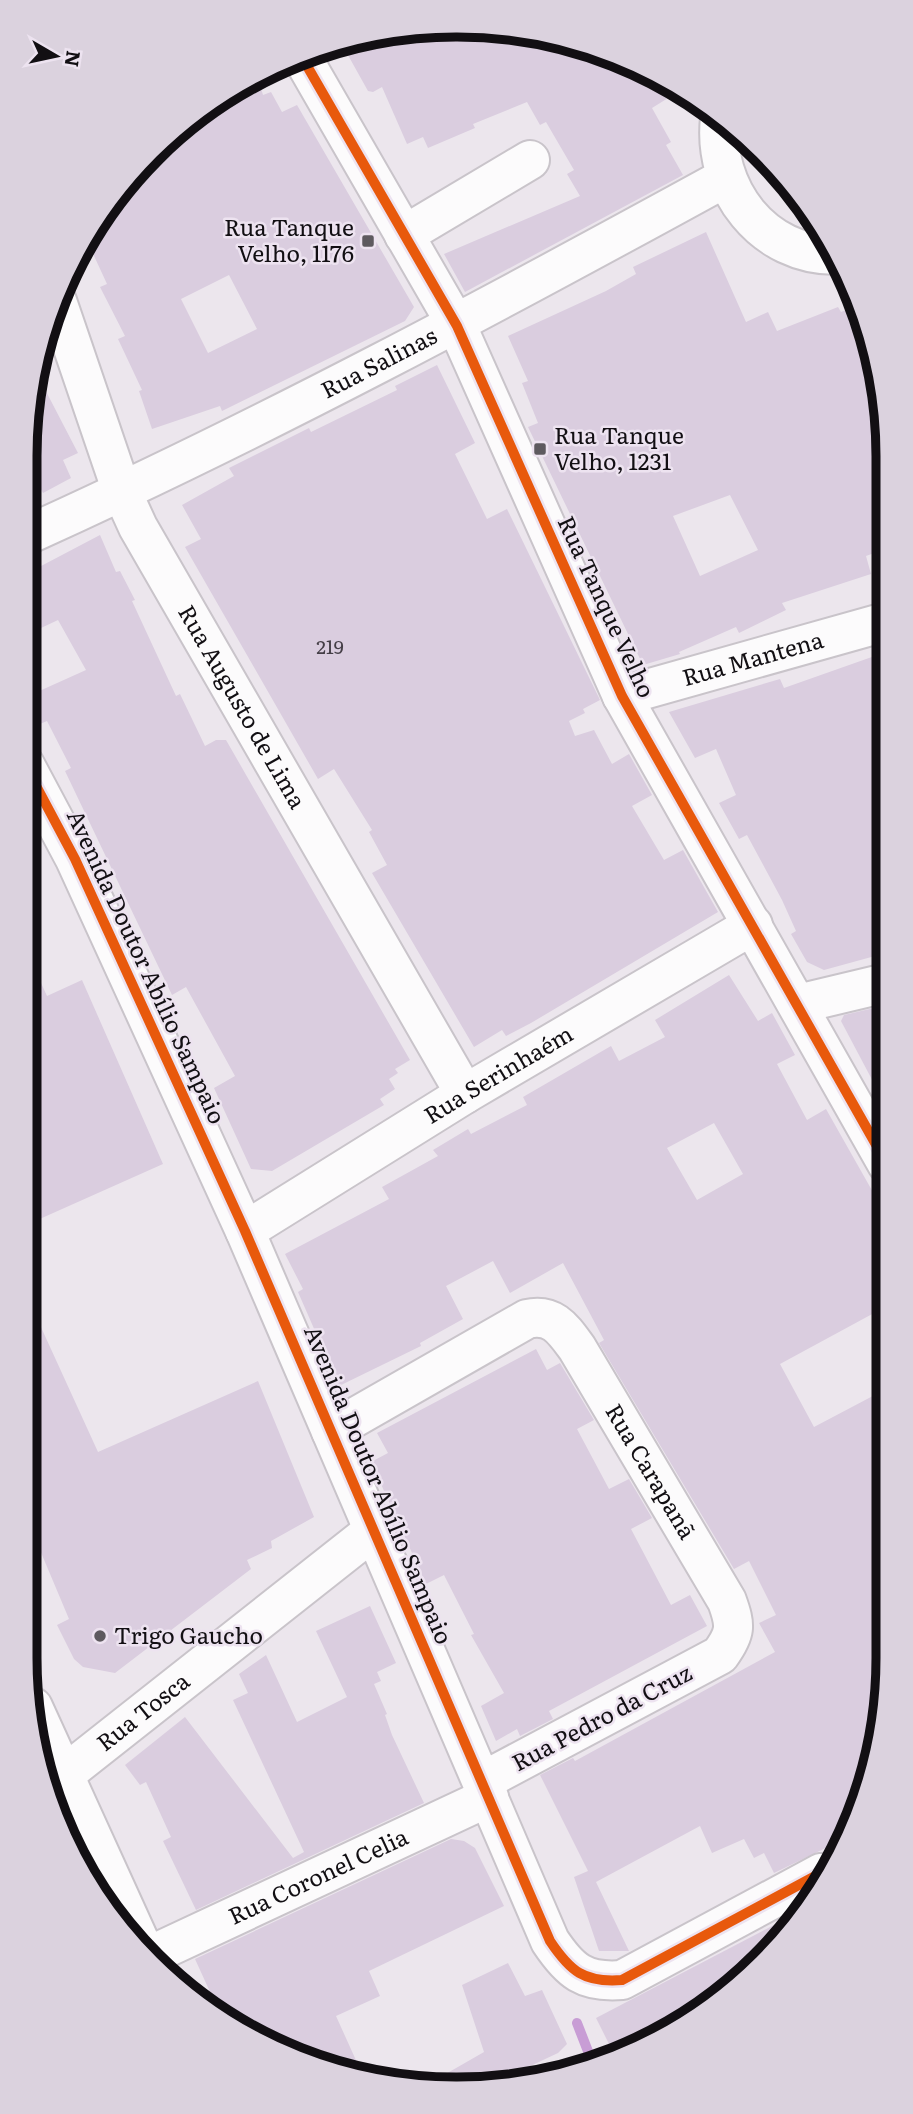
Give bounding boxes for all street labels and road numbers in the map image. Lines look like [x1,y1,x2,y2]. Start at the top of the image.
street label: Rua Salinas [314,317,442,406]
street label: Rua Tanque Velho [551,510,665,703]
street label: Rua Augusto de Lima [171,598,316,815]
street label: Rua Mantena [678,621,827,693]
street label: Avenida Doutor Abílio Sampaio [60,803,236,1129]
street label: Rua Serinhaém [417,1015,579,1131]
street label: Avenida Doutor Abílio Sampaio [297,1320,463,1649]
street label: Rua Carapanã [599,1396,706,1545]
street label: Rua Pedro da Cruz [505,1654,697,1778]
street label: Rua Tosca [88,1663,196,1758]
street label: Rua Coronel Celia [222,1818,414,1932]

